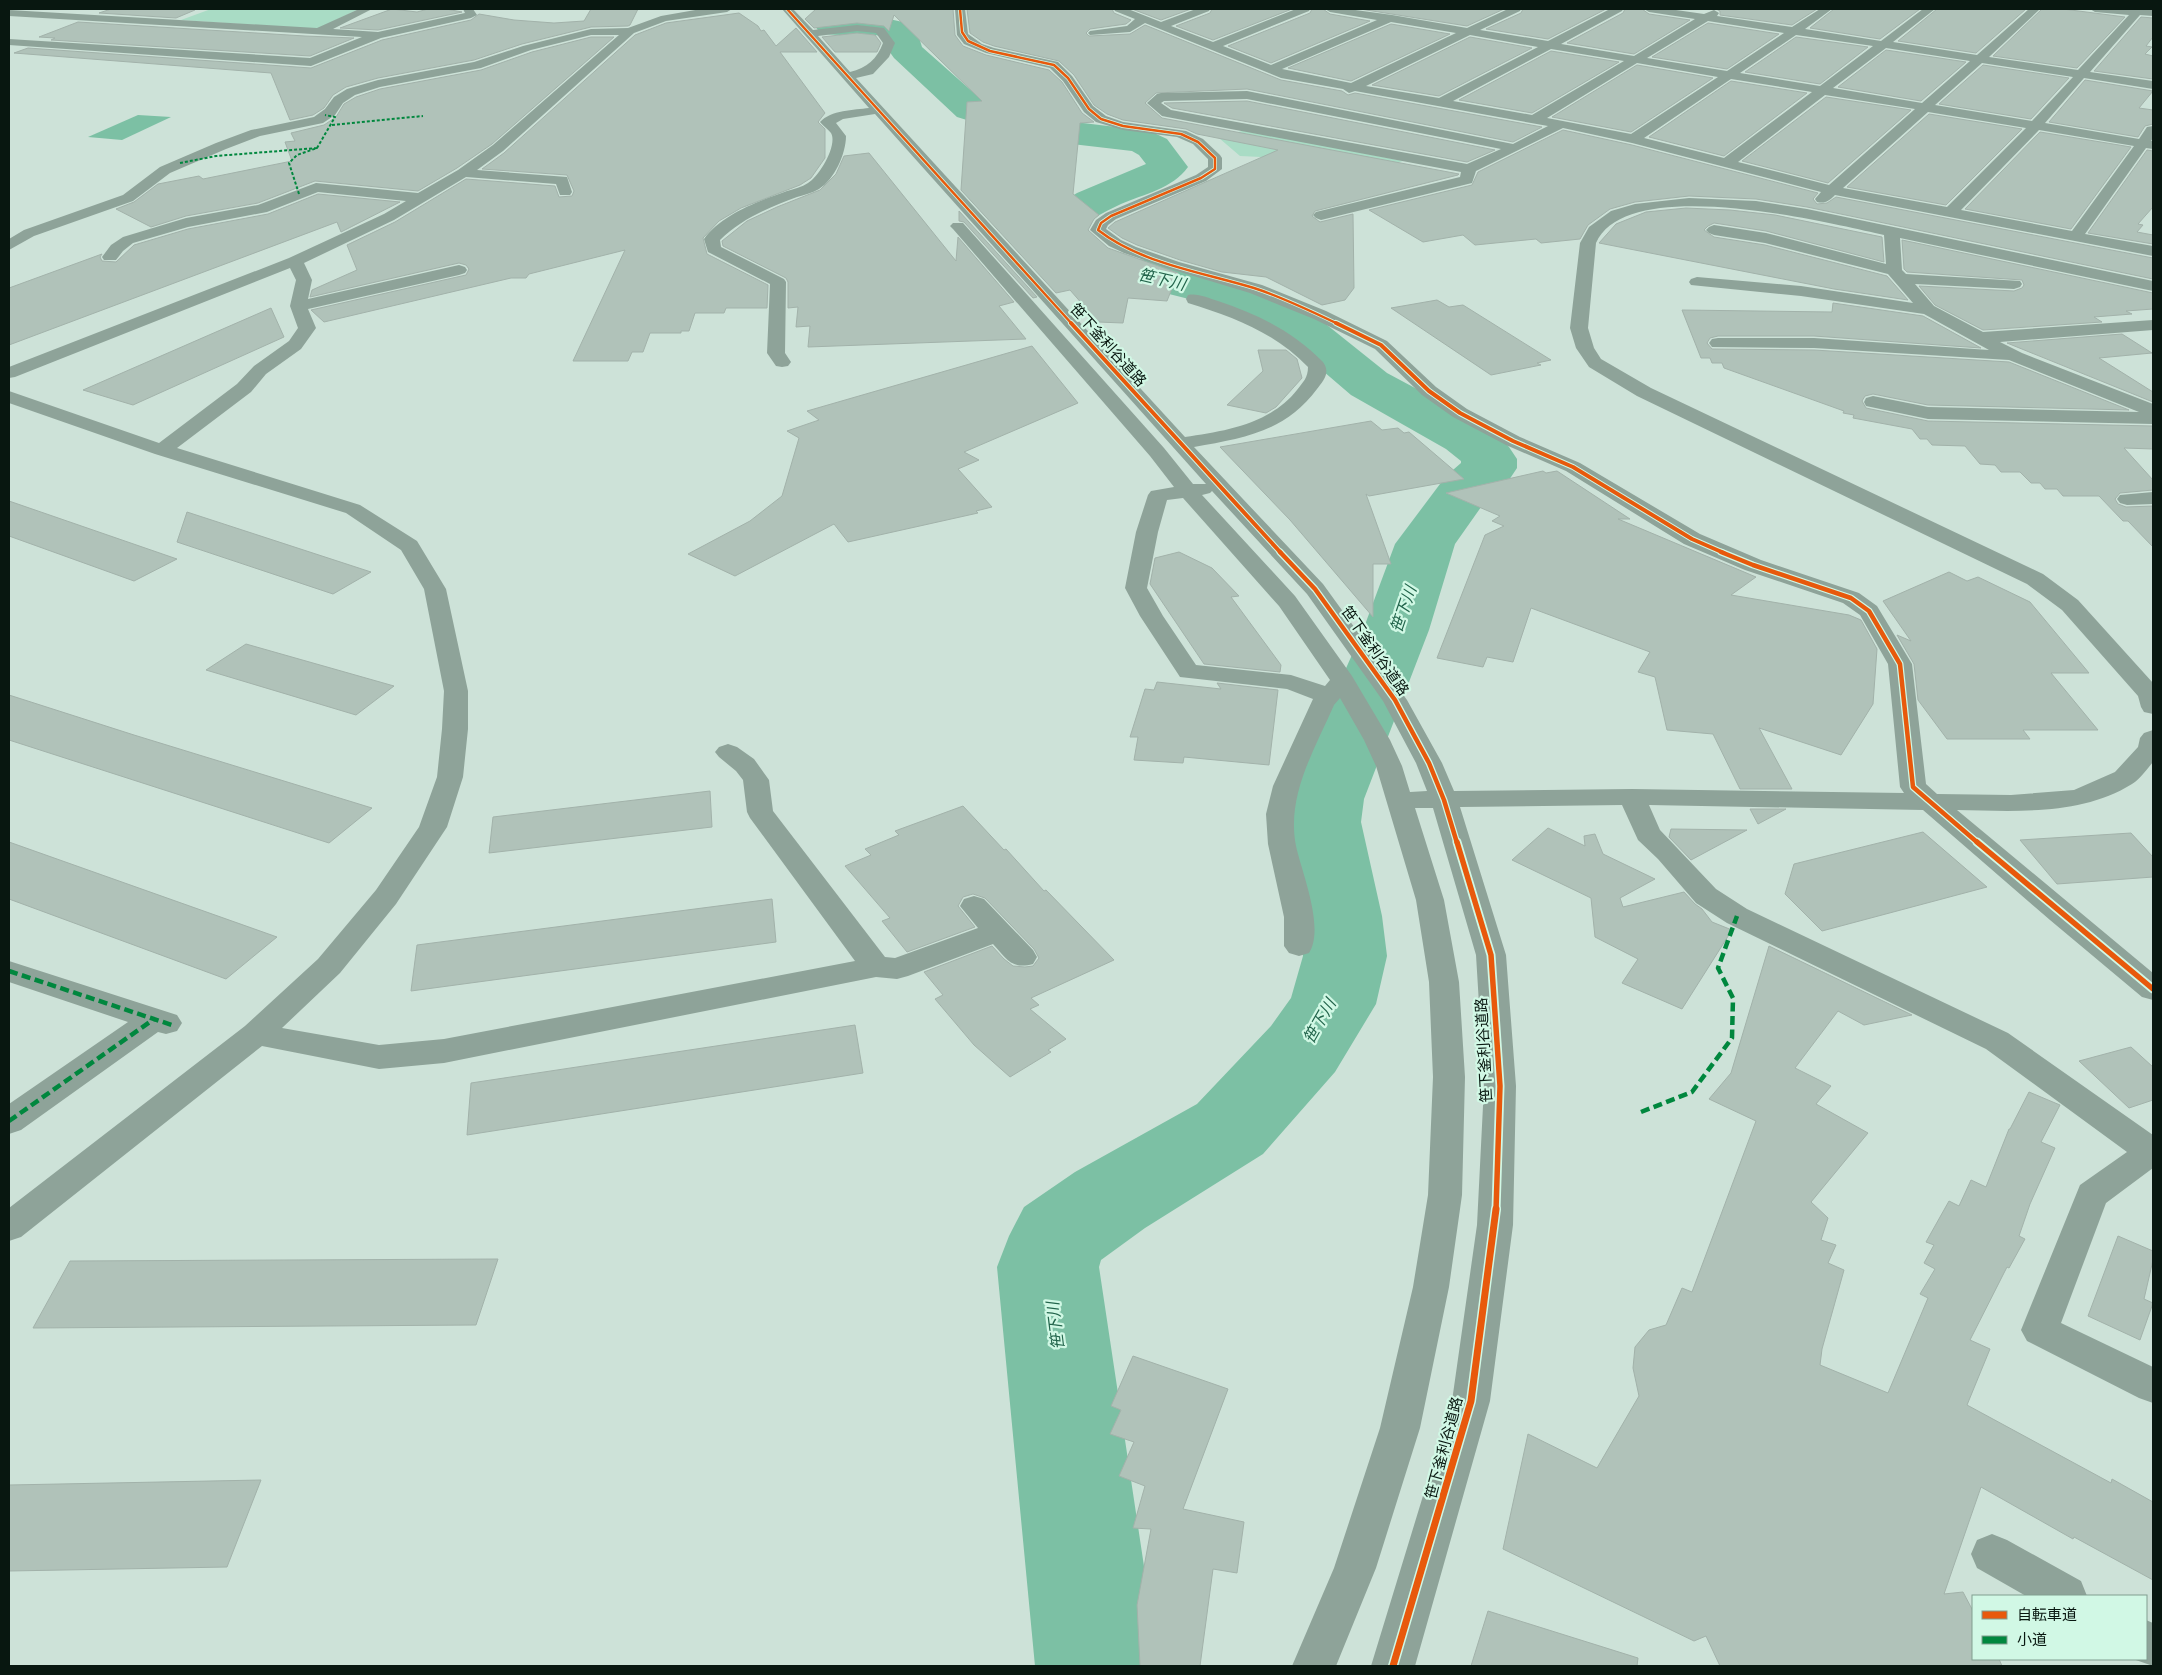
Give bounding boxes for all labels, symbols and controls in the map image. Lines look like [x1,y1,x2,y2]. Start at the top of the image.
water label: 笹下川 [1136,263,1190,296]
street label: 笹下釜利谷道路 [1065,299,1151,391]
water label: 笹下川 [1385,581,1422,635]
street label: 笹下釜利谷道路 [1337,602,1414,700]
water label: 笹下川 [1297,993,1342,1047]
street label: 笹下釜利谷道路 [1470,997,1497,1103]
water label: 笹下川 [1041,1299,1069,1351]
street label: 笹下釜利谷道路 [1420,1394,1467,1501]
legend [1972,1595,2147,1660]
text: 自転車道 [2017,1604,2077,1625]
text: 小道 [2017,1629,2047,1650]

